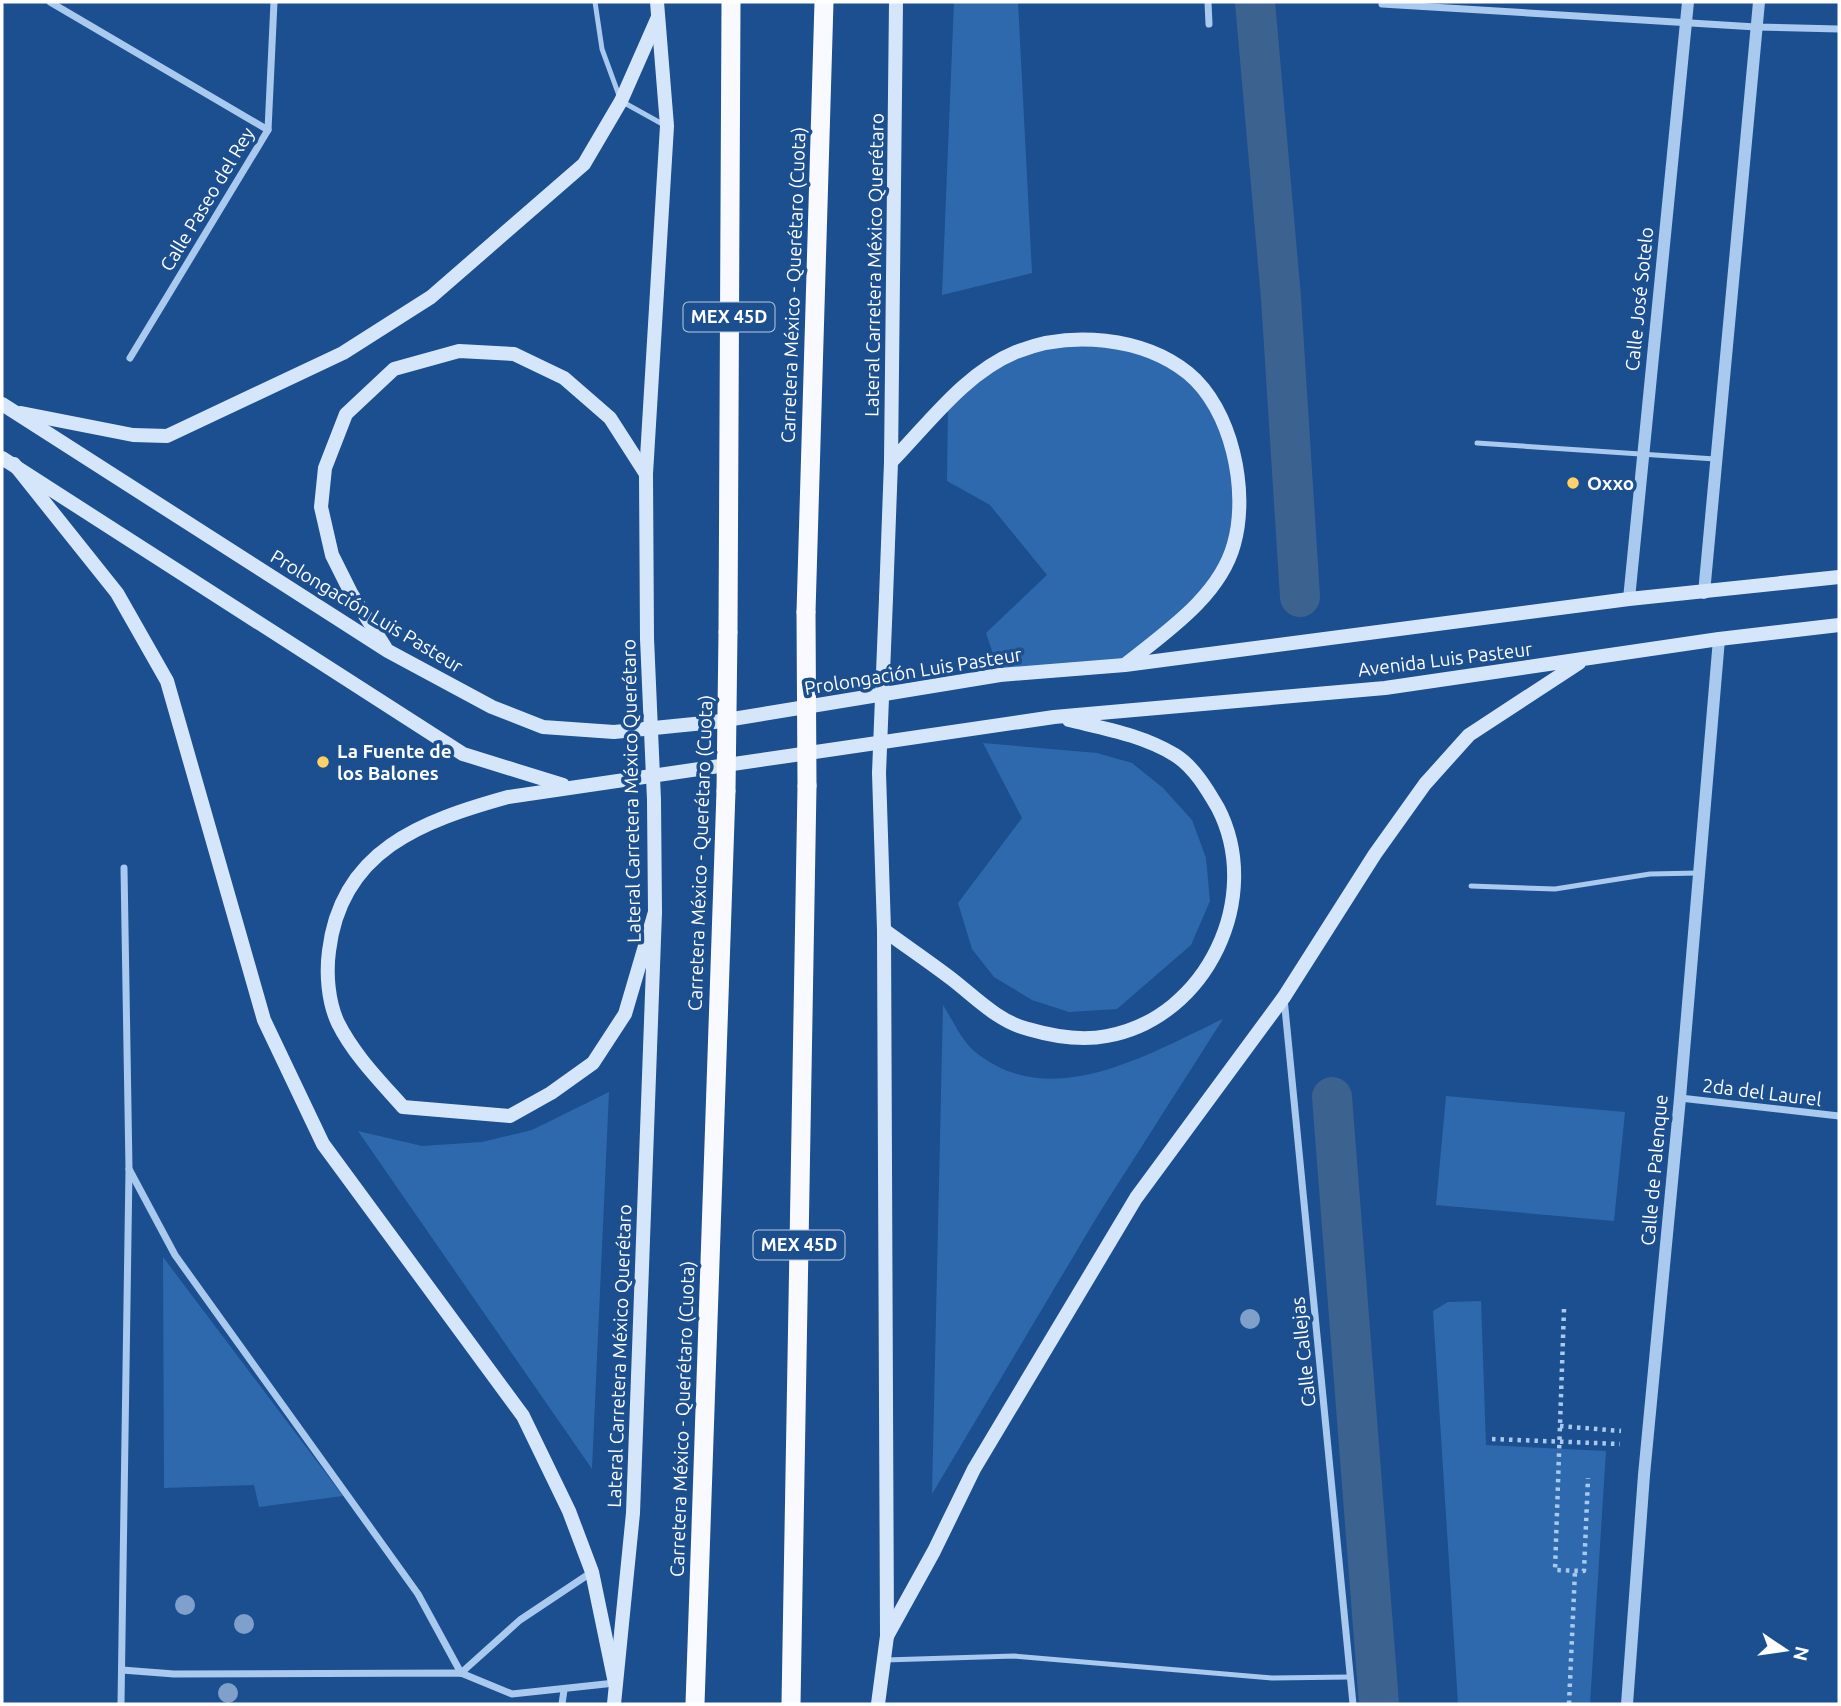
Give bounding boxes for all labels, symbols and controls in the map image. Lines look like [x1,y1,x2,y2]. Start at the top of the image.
street label: Lateral Carretera México Querétaro [860,113,888,417]
street label: Calle Paseo del Rey [155,123,259,275]
street label: Carretera México - Querétaro (Cuota) [776,127,810,443]
street label: Calle José Sotelo [1620,226,1658,372]
road number: MEX 45D [684,302,774,332]
place label: Oxxo [1587,472,1634,494]
marker: Oxxo [1565,475,1581,491]
street label: Prolongación Luis Pasteur [267,545,467,677]
street label: Avenida Luis Pasteur [1357,637,1533,681]
street label: Lateral Carretera México Querétaro [617,639,645,943]
street label: Prolongación Luis Pasteur [803,643,1023,699]
street label: Carretera México - Querétaro (Cuota) [683,695,717,1011]
place label: La Fuente de los Balones [337,740,452,784]
marker: La Fuente de los Balones [315,754,331,770]
street label: 2da del Laurel [1701,1074,1823,1110]
street label: Calle de Palenque [1636,1093,1672,1247]
street label: Lateral Carretera México Querétaro [603,1204,635,1508]
road number: MEX 45D [754,1230,844,1260]
street label: Carretera México - Querétaro (Cuota) [665,1261,699,1577]
street label: Calle Callejas [1286,1296,1320,1408]
north arrow [1750,1615,1820,1685]
text: N [1789,1644,1814,1663]

